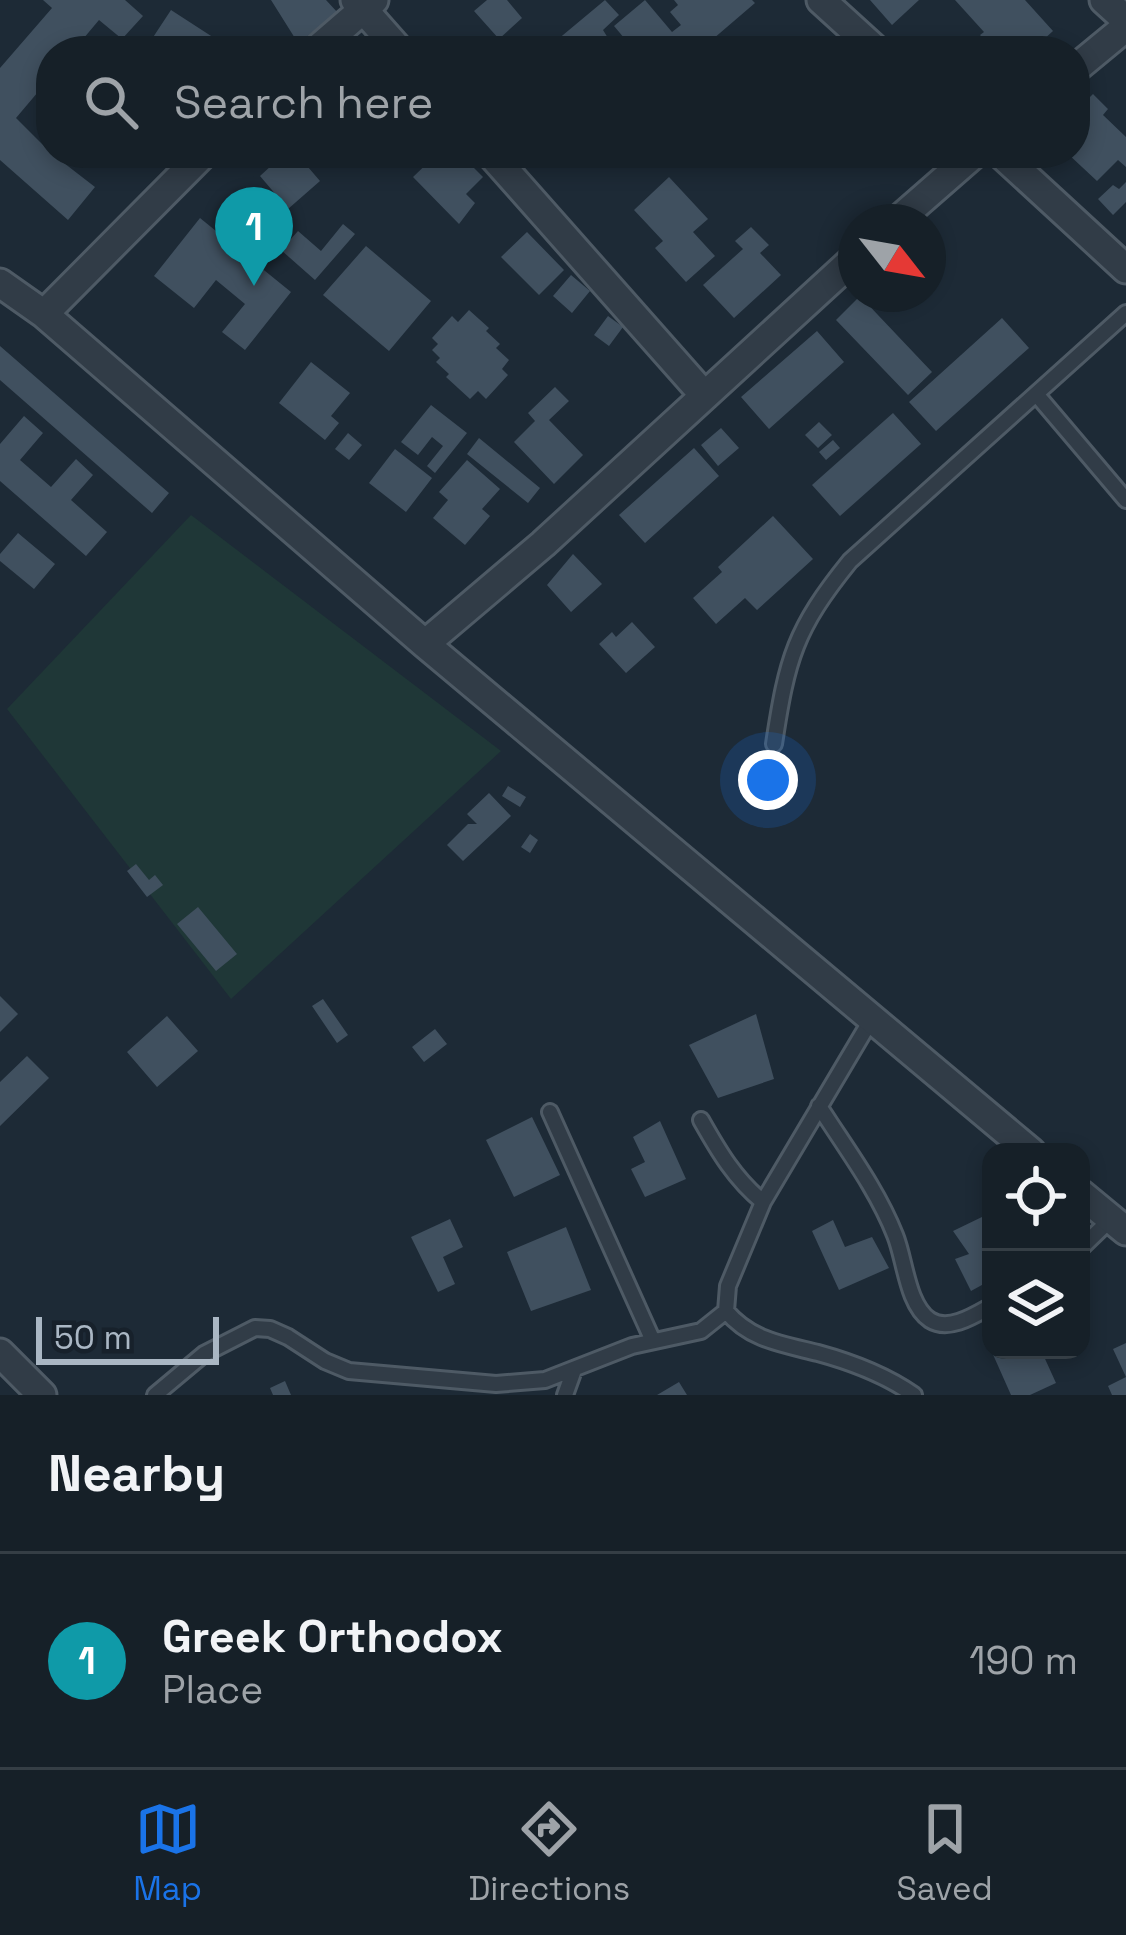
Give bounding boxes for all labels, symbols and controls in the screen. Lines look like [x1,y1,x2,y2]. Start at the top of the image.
search box [36,36,1090,168]
icon: search [78,69,144,135]
text: Search here [174,74,433,131]
pin: 1 [215,187,293,286]
north arrow [838,204,946,312]
your location [738,750,798,810]
map controls [982,1143,1090,1359]
button: locate [982,1143,1090,1251]
button: layers [982,1251,1090,1359]
scale bar [36,1311,219,1364]
text: 50 m [54,1317,132,1359]
text: Nearby [48,1441,225,1506]
text: Greek Orthodox [162,1608,503,1665]
text: 1 [78,1636,96,1685]
text: 190 m [969,1636,1078,1685]
text: Place [162,1665,263,1714]
tab: Map [133,1796,202,1910]
tab: Directions [468,1796,630,1910]
tab: Saved [897,1796,993,1910]

